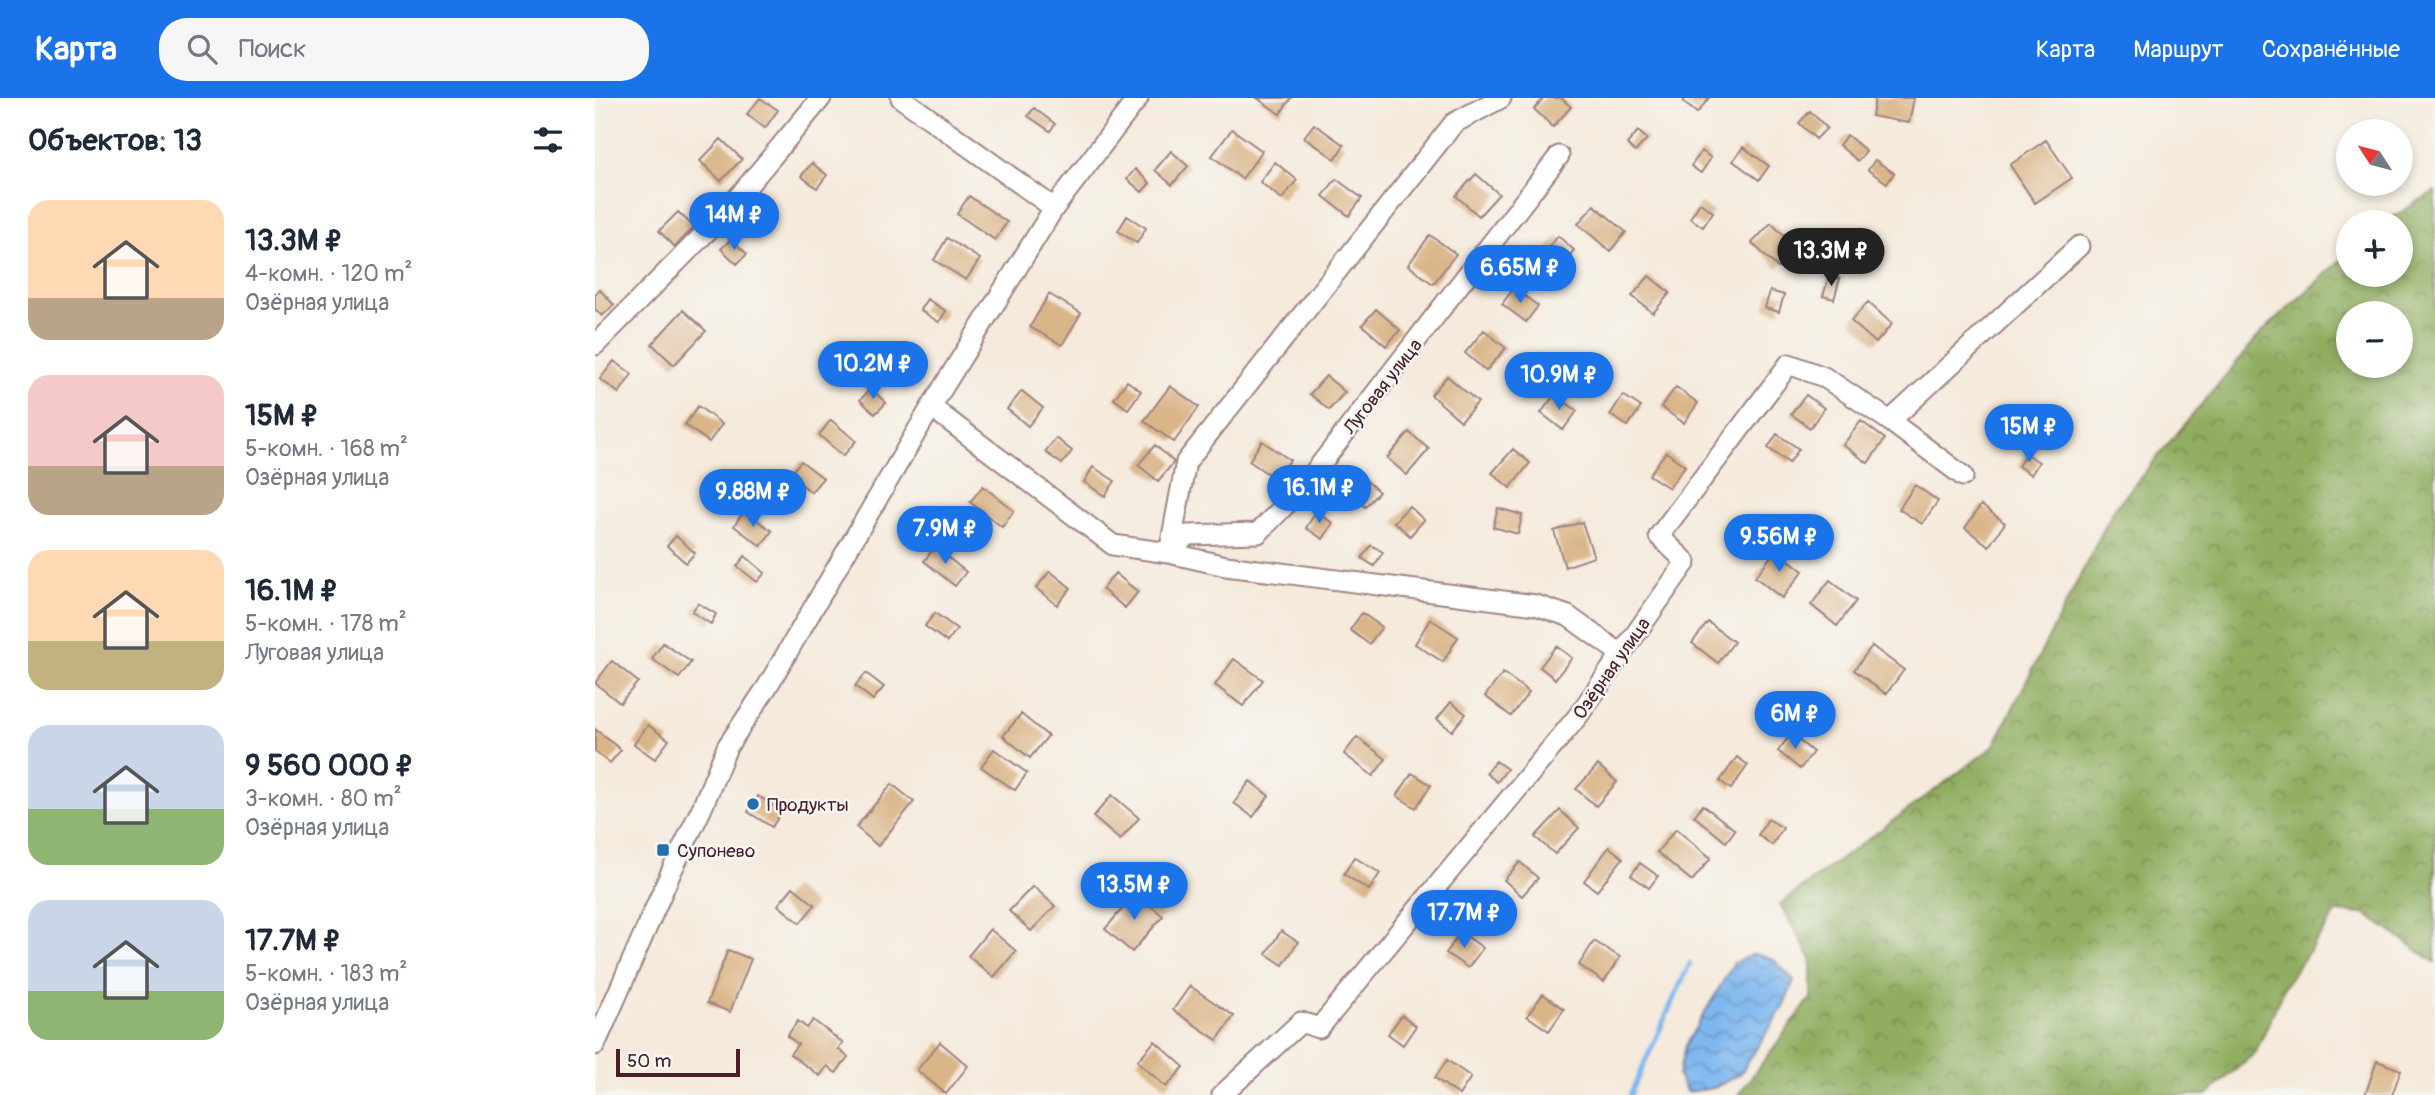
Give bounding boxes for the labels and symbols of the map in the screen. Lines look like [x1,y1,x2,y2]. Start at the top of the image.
north arrow [2336,119,2413,196]
pin: 14M ₽ [685,192,783,252]
pin: 13.3M ₽ [1766,228,1896,288]
pin: 6.65M ₽ [1455,246,1585,305]
street label: Луговая улица [1337,334,1428,440]
pin: 10.2M ₽ [808,342,938,401]
pin: 10.9M ₽ [1494,352,1624,412]
pin: 15M ₽ [1980,404,2078,464]
pin: 16.1M ₽ [1254,466,1384,525]
pin: 9.88M ₽ [688,470,818,529]
pin: 7.9M ₽ [888,506,1002,566]
pin: 9.56M ₽ [1714,514,1844,574]
street label: Озёрная улица [1568,613,1656,724]
pin: 6M ₽ [1754,692,1836,751]
place label: Продукты [767,793,849,817]
marker: Продукты [745,796,761,812]
place label: Супонево [677,839,755,863]
marker: Супонево [655,842,671,858]
pin: 13.5M ₽ [1069,862,1199,922]
pin: 17.7M ₽ [1399,890,1529,950]
scale bar [616,1046,740,1078]

